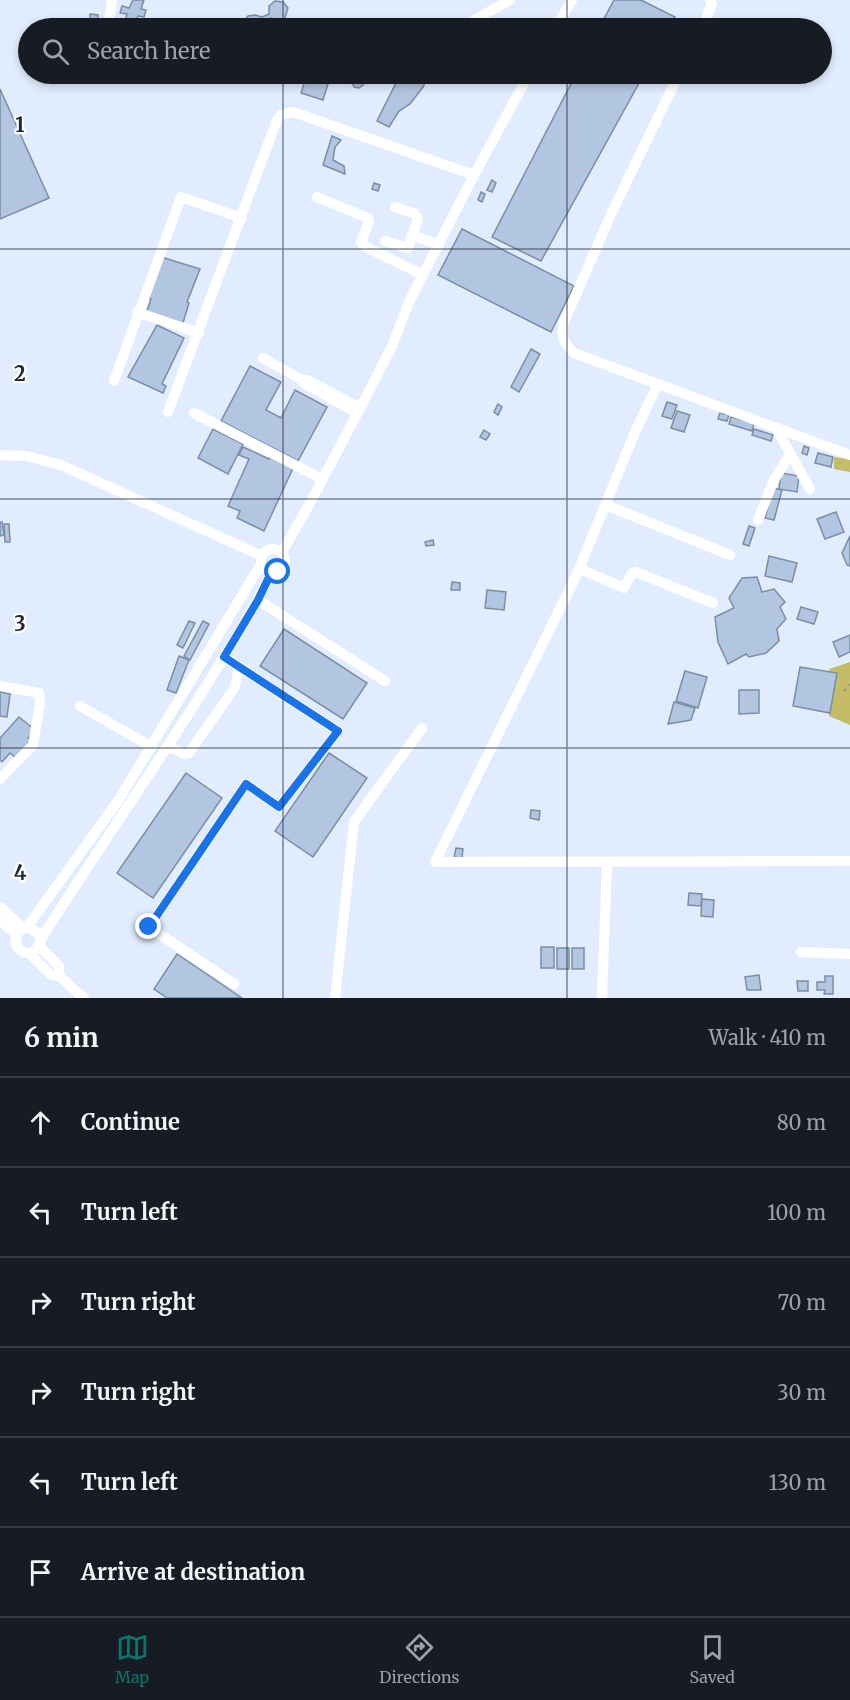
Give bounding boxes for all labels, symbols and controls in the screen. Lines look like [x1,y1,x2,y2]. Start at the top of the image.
search box [18,18,832,84]
icon: search [39,35,72,68]
text: Search here [87,37,210,65]
text: 1 [15,112,25,137]
text: 2 [14,361,26,386]
route start [264,558,290,584]
text: 3 [14,611,26,636]
text: 4 [14,860,27,885]
route end [135,913,161,939]
text: 6 min [24,1021,99,1054]
text: Walk · 410 m [709,1025,826,1050]
icon: ahead [24,1106,57,1139]
text: Continue [81,1108,180,1136]
text: 80 m [777,1110,826,1135]
icon: left [24,1196,57,1229]
text: Turn left [81,1198,178,1226]
text: 100 m [767,1200,826,1225]
icon: right [24,1286,57,1319]
text: Turn right [81,1288,195,1316]
text: 70 m [778,1290,826,1315]
icon: right [24,1376,57,1409]
text: Turn right [81,1378,195,1406]
text: 30 m [777,1380,826,1405]
icon: left [24,1466,57,1499]
text: Turn left [81,1468,178,1496]
text: 130 m [769,1470,826,1495]
icon: arrive [24,1556,57,1589]
text: Arrive at destination [81,1558,305,1586]
tab: Map [115,1631,149,1687]
tab: Directions [379,1631,459,1687]
tab: Saved [690,1631,735,1687]

